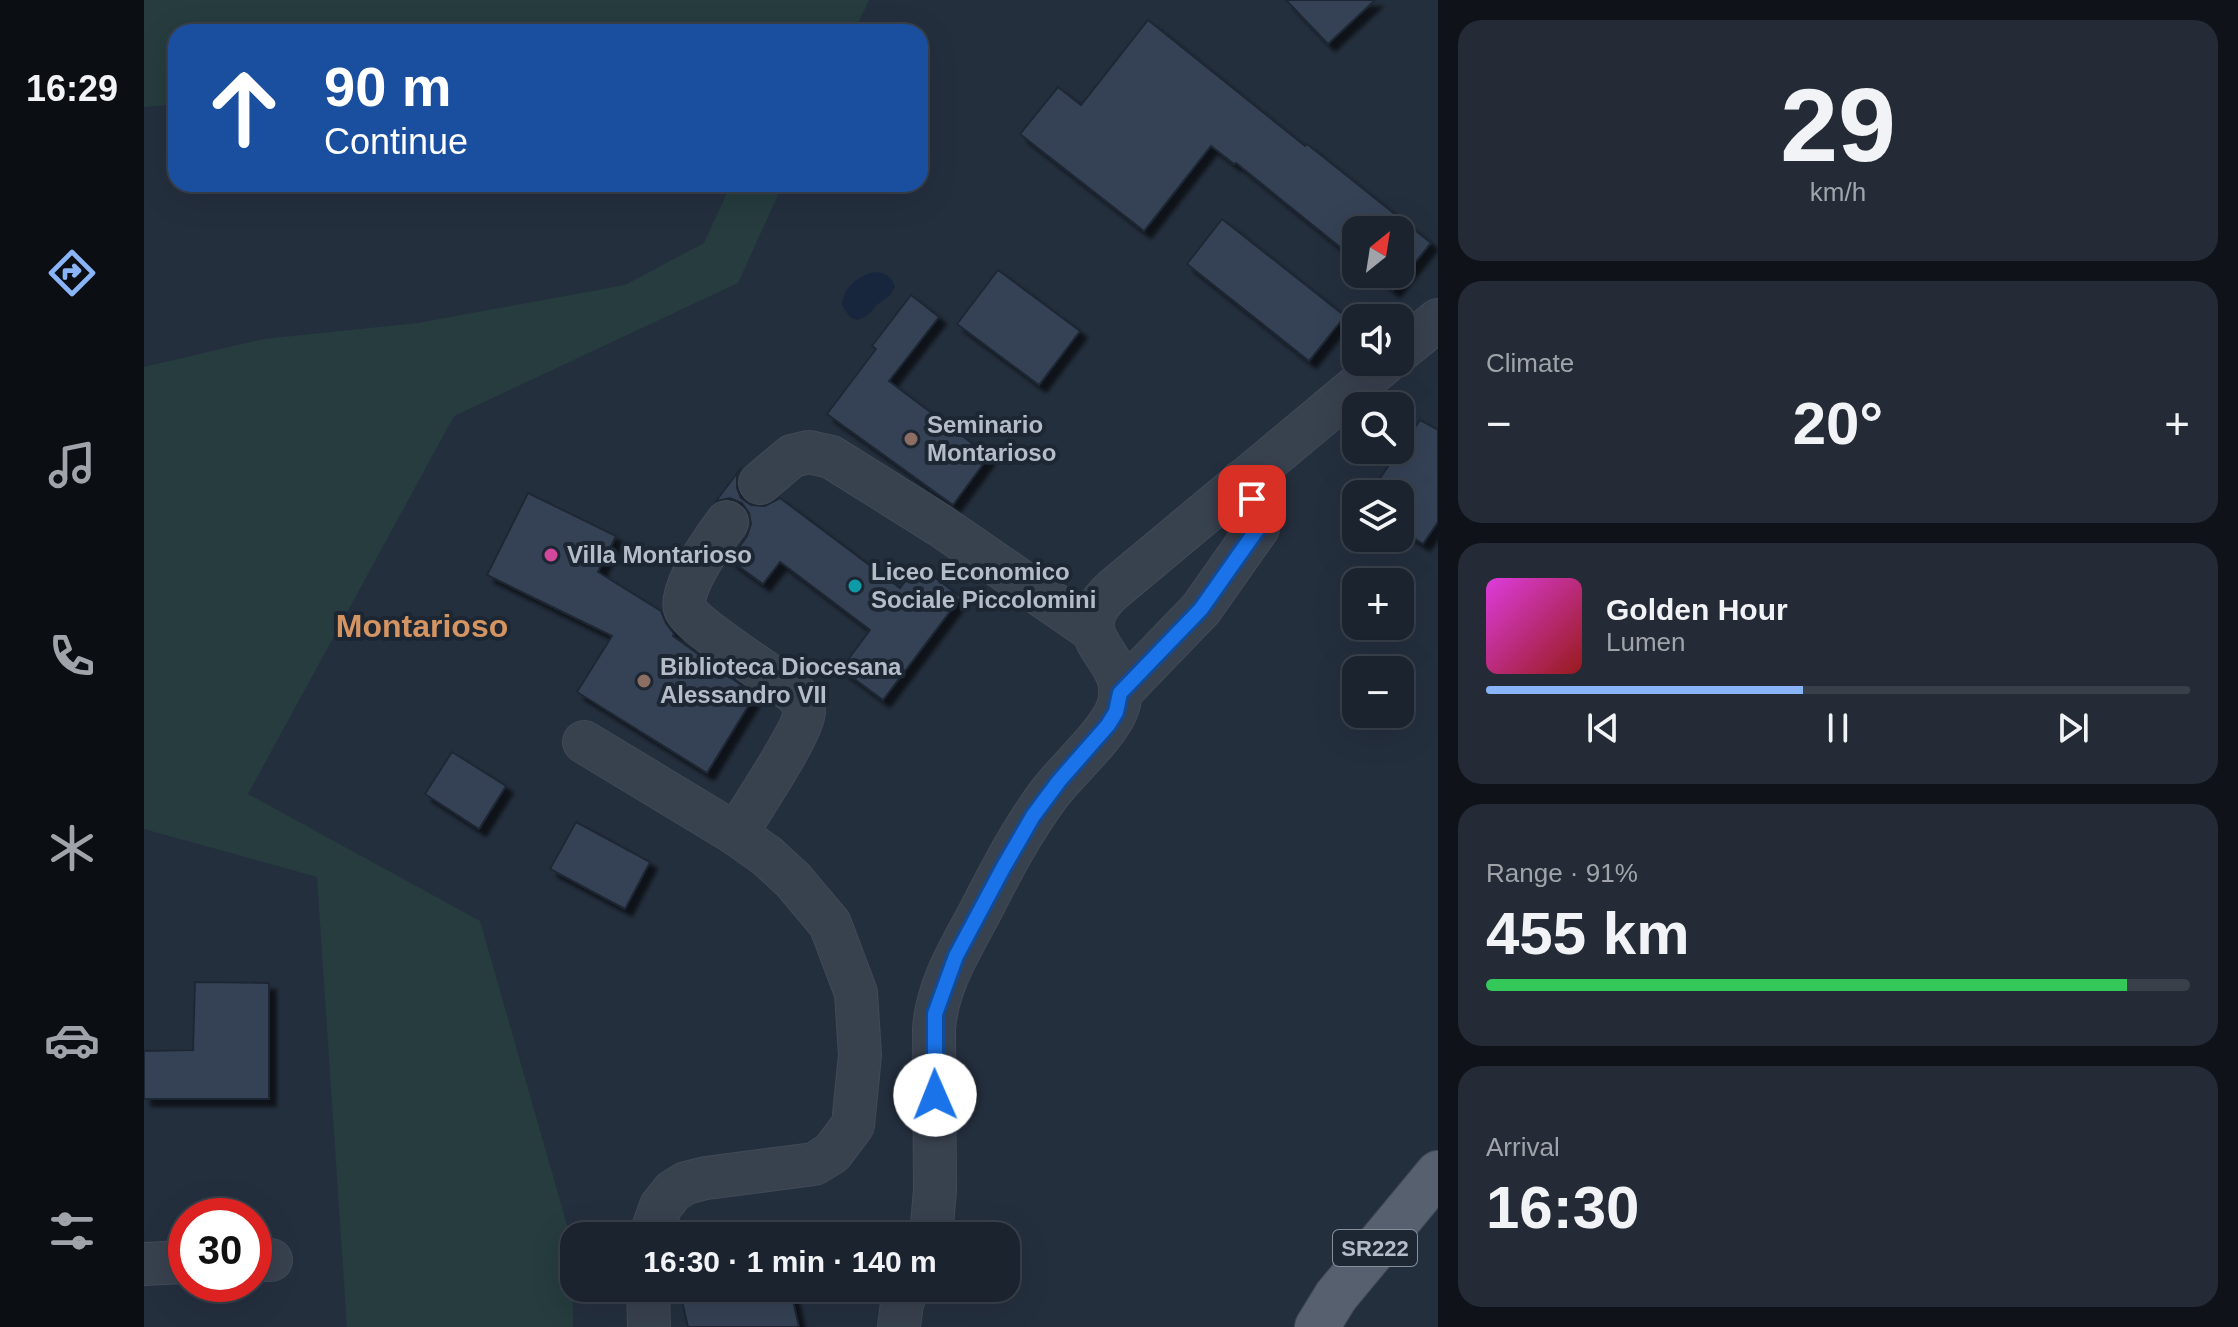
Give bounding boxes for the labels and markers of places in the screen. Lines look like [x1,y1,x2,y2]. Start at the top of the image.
place label: Seminario Montarioso [927,411,1056,466]
marker: Seminario Montarioso [902,430,920,448]
pin [1218,465,1286,533]
place label: Villa Montarioso [567,541,752,568]
marker: Villa Montarioso [542,546,560,564]
place label: Liceo Economico Sociale Piccolomini [871,558,1096,613]
marker: Liceo Economico Sociale Piccolomini [846,577,864,595]
place label: Biblioteca Diocesana Alessandro VII [660,653,902,708]
marker: Biblioteca Diocesana Alessandro VII [635,672,653,690]

